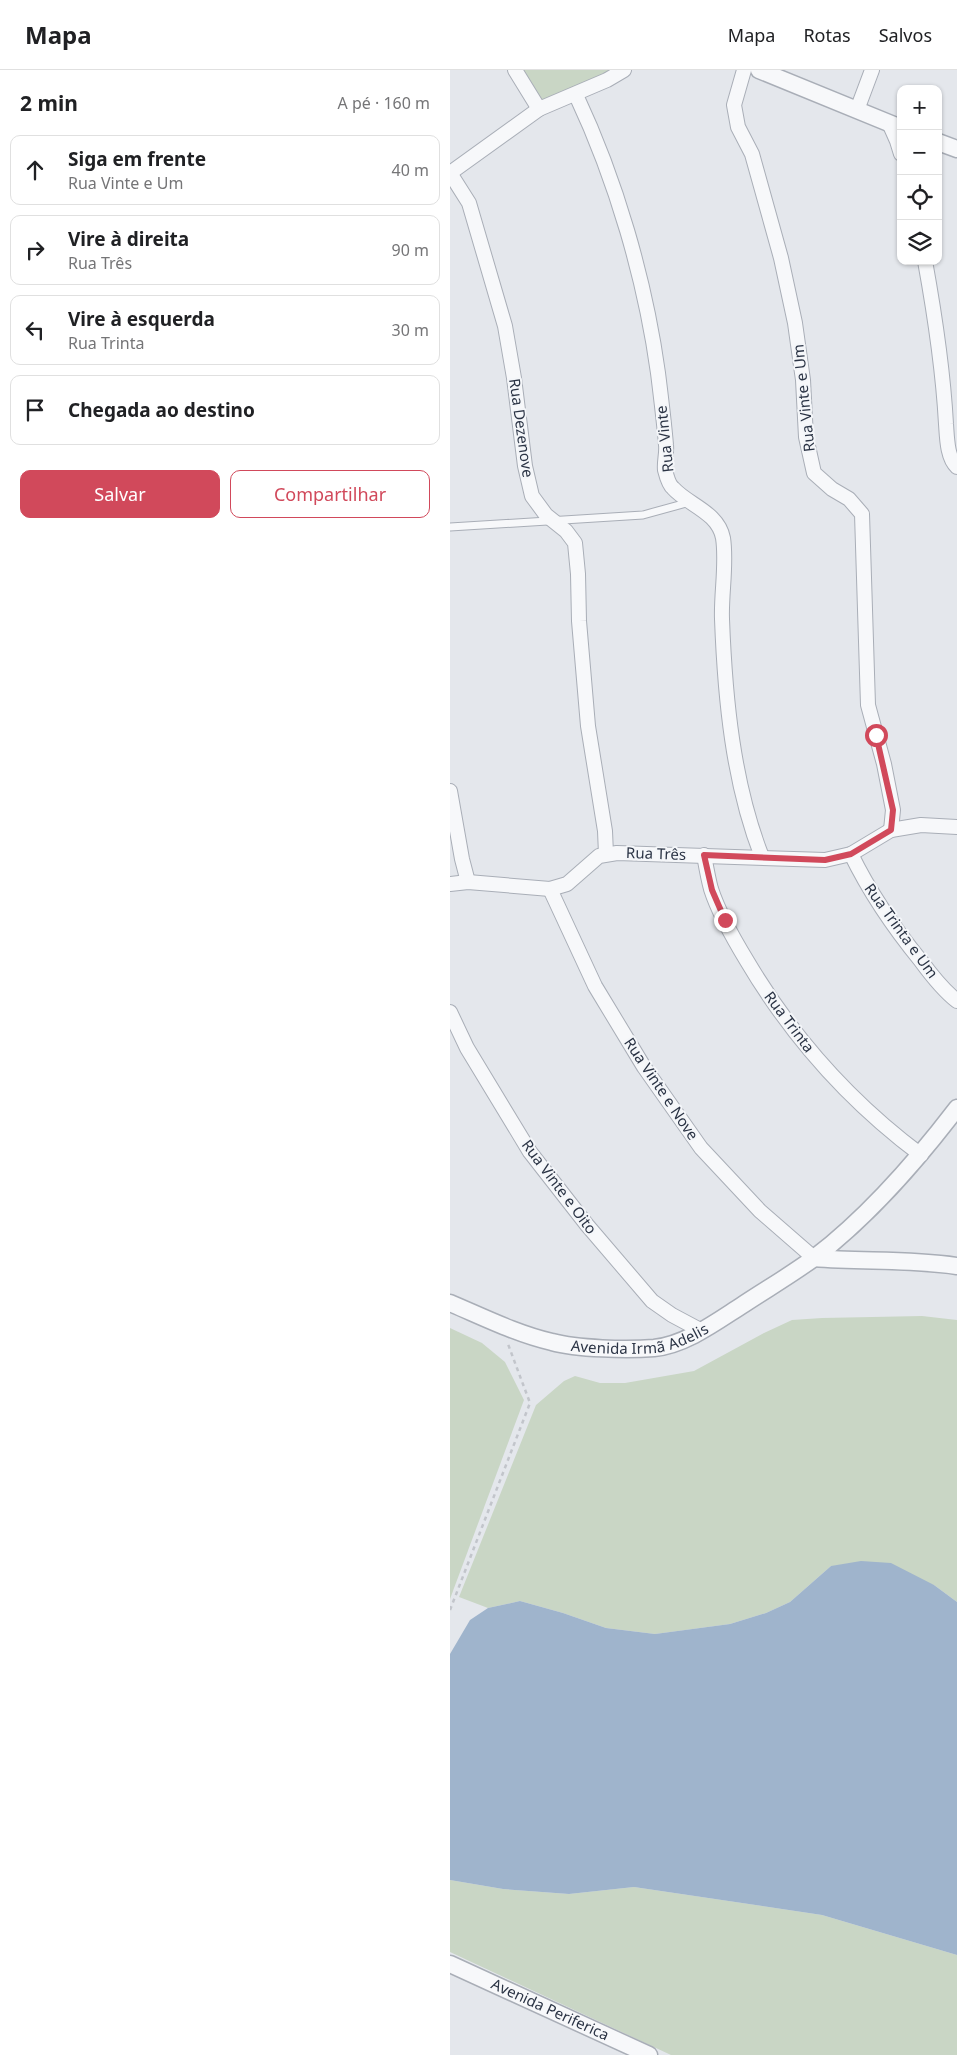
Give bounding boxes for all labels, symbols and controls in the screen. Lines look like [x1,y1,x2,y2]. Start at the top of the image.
text: Mapa [25,18,92,51]
text: Mapa [728,23,775,47]
text: Rotas [803,23,851,47]
text: Salvos [879,23,932,47]
map controls [897,85,942,265]
button: + [897,85,942,130]
text: 2 min [20,89,78,117]
text: A pé · 160 m [338,92,430,114]
button: − [897,130,942,175]
text: Siga em frente [68,146,206,172]
icon: ahead [21,156,49,184]
text: 40 m [392,159,429,181]
text: Rua Vinte e Um [68,172,183,194]
button: locate [897,175,942,220]
button: layers [897,220,942,265]
text: Vire à direita [68,226,189,252]
icon: right [21,236,49,264]
text: 90 m [392,239,429,261]
text: Rua Três [68,252,132,274]
text: Vire à esquerda [68,306,215,332]
icon: left [21,316,49,344]
text: 30 m [392,319,429,341]
text: Rua Trinta [68,332,144,354]
street label: Rua Vinte e Um [787,343,819,453]
street label: Rua Dezenove [505,377,539,479]
icon: arrive [21,396,49,424]
text: Chegada ao destino [68,397,255,423]
street label: Rua Vinte [651,405,677,473]
button: Salvar [20,470,220,518]
button: Compartilhar [230,470,430,518]
route start [865,724,888,747]
street label: Rua Três [626,842,686,864]
street label: Rua Trinta e Um [861,879,943,982]
route end [714,909,737,932]
street label: Rua Trinta [760,987,819,1056]
street label: Rua Vinte e Nove [620,1033,704,1144]
street label: Rua Vinte e Oito [518,1135,602,1238]
street label: Avenida Irmã Adelis [570,1318,712,1358]
street label: Avenida Periferica [488,1973,613,2044]

